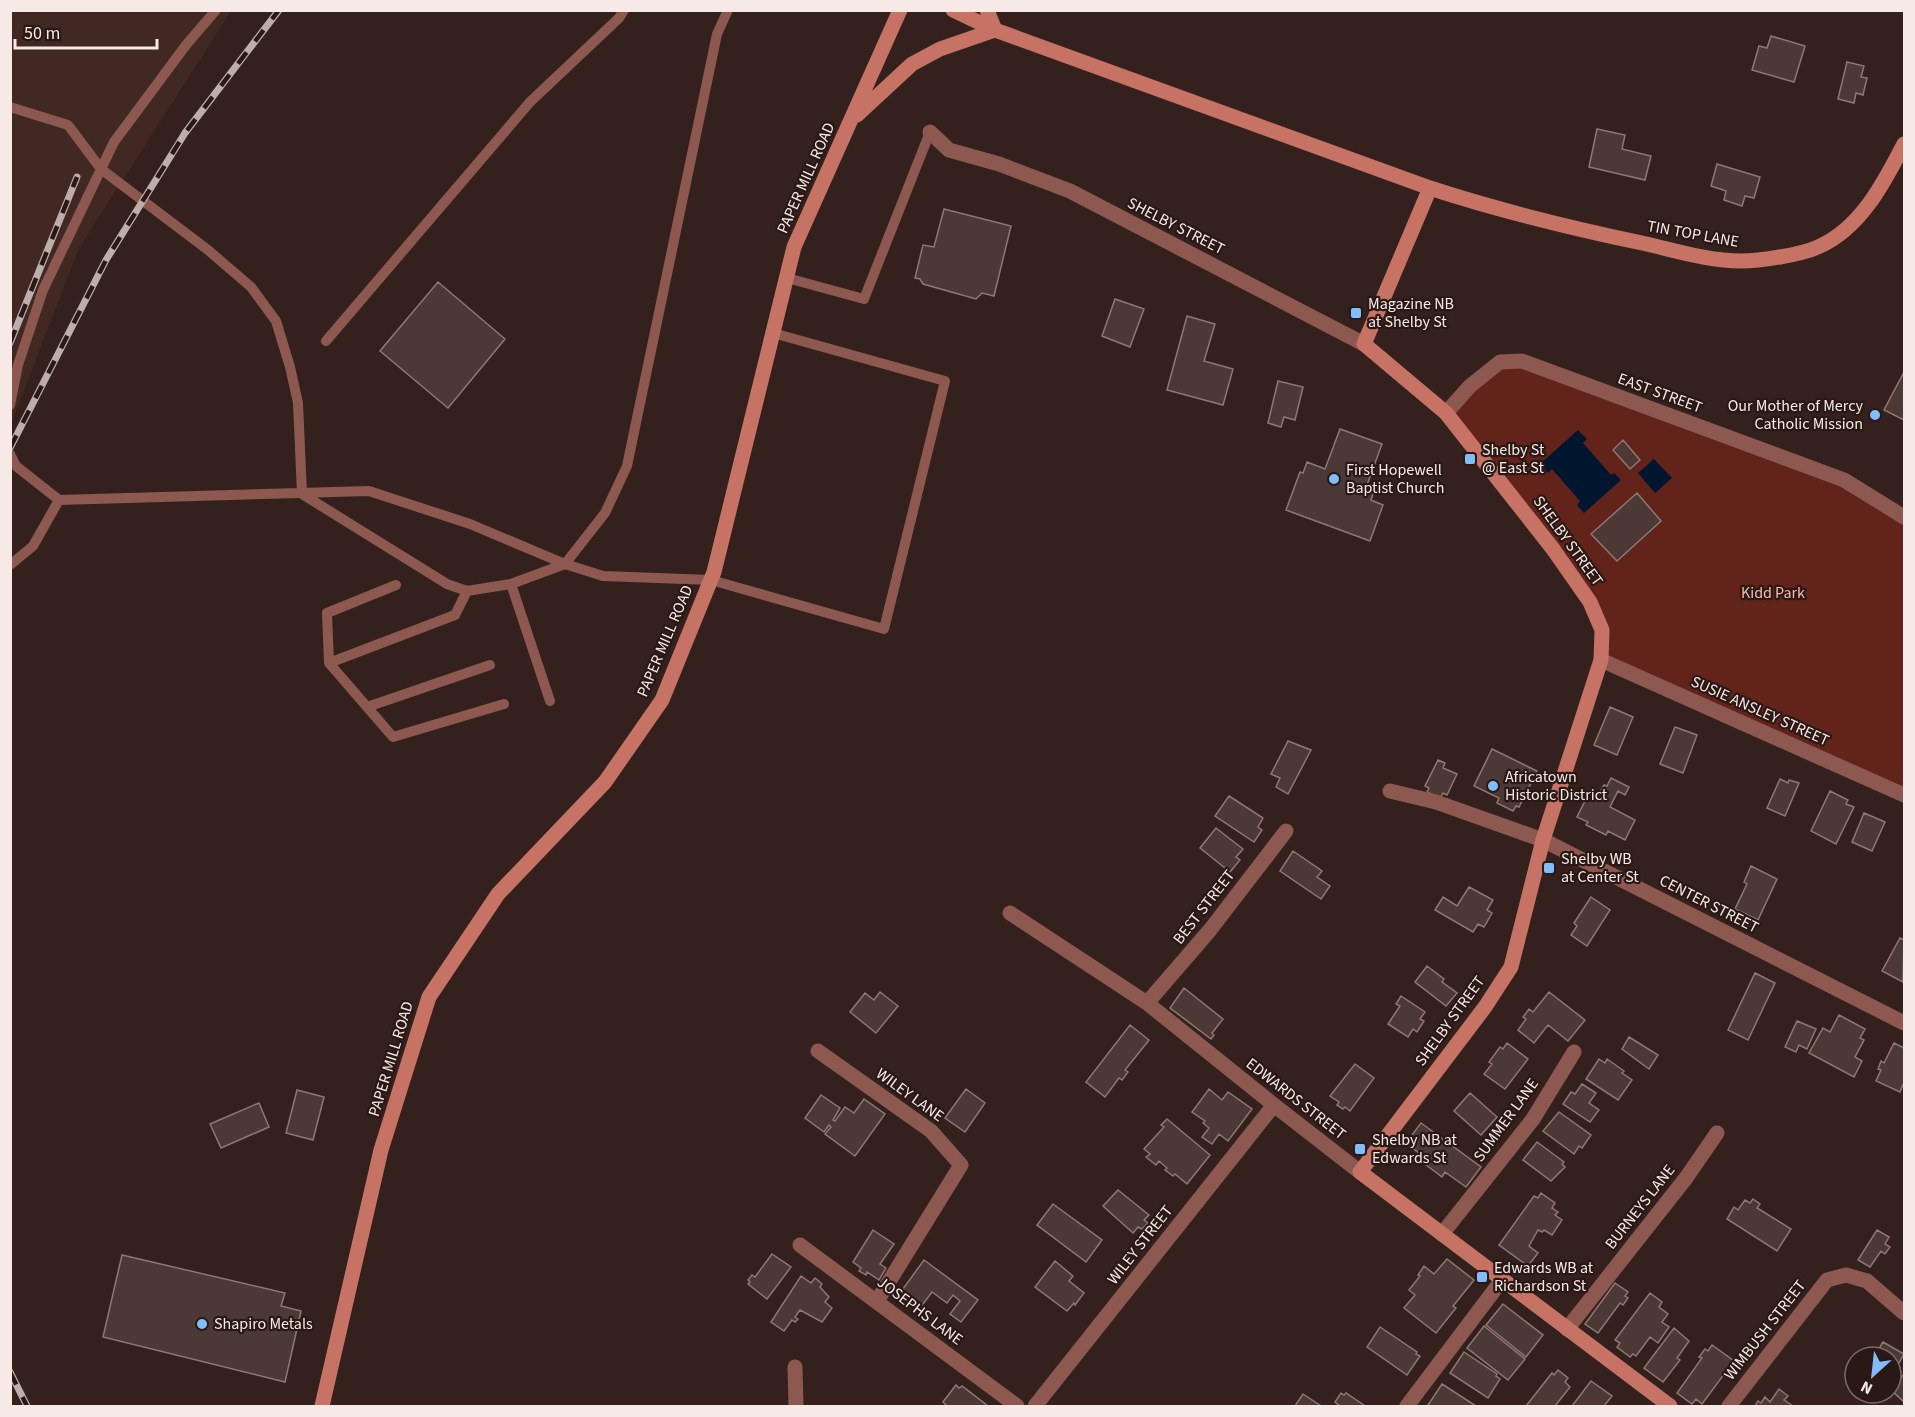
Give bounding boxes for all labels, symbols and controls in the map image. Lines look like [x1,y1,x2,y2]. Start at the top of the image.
scale bar [15,12,158,50]
text: 50 m [24,21,60,46]
street label: PAPER MILL ROAD [772,119,840,237]
street label: SHELBY STREET [1124,192,1229,260]
street label: TIN TOP LANE [1645,215,1741,253]
place label: Magazine NB at Shelby St [1368,293,1454,333]
marker: Magazine NB at Shelby St [1349,306,1363,320]
street label: EAST STREET [1615,368,1706,419]
place label: Our Mother of Mercy Catholic Mission [1728,395,1864,435]
marker: Our Mother of Mercy Catholic Mission [1868,408,1882,422]
place label: Shelby St @ East St [1482,439,1545,479]
marker: Shelby St @ East St [1463,452,1477,466]
place label: First Hopewell Baptist Church [1346,459,1444,499]
marker: First Hopewell Baptist Church [1327,472,1341,486]
street label: SHELBY STREET [1528,491,1608,591]
street label: PAPER MILL ROAD [632,582,699,700]
park label: Kidd Park [1741,582,1805,604]
street label: SUSIE ANSLEY STREET [1687,671,1833,752]
place label: Africatown Historic District [1505,766,1608,806]
marker: Africatown Historic District [1486,779,1500,793]
place label: Shelby WB at Center St [1561,848,1639,888]
marker: Shelby WB at Center St [1542,861,1556,875]
street label: BEST STREET [1168,865,1240,949]
street label: CENTER STREET [1656,870,1763,939]
street label: SHELBY STREET [1410,971,1490,1071]
street label: PAPER MILL ROAD [363,999,419,1119]
street label: EDWARDS STREET [1241,1053,1351,1145]
street label: WILEY LANE [872,1063,948,1127]
street label: SUMMER LANE [1468,1074,1544,1166]
place label: Shelby NB at Edwards St [1372,1129,1458,1169]
marker: Shelby NB at Edwards St [1353,1142,1367,1156]
street label: BURNEYS LANE [1600,1160,1680,1254]
street label: WILEY STREET [1102,1200,1178,1289]
place label: Edwards WB at Richardson St [1494,1257,1594,1297]
marker: Edwards WB at Richardson St [1475,1270,1489,1284]
street label: JOSEPHS LANE [873,1272,967,1350]
street label: WIMBUSH STREET [1719,1275,1811,1385]
place label: Shapiro Metals [214,1313,313,1335]
marker: Shapiro Metals [195,1317,209,1331]
north arrow [1843,1345,1903,1405]
text: N [1857,1375,1876,1400]

